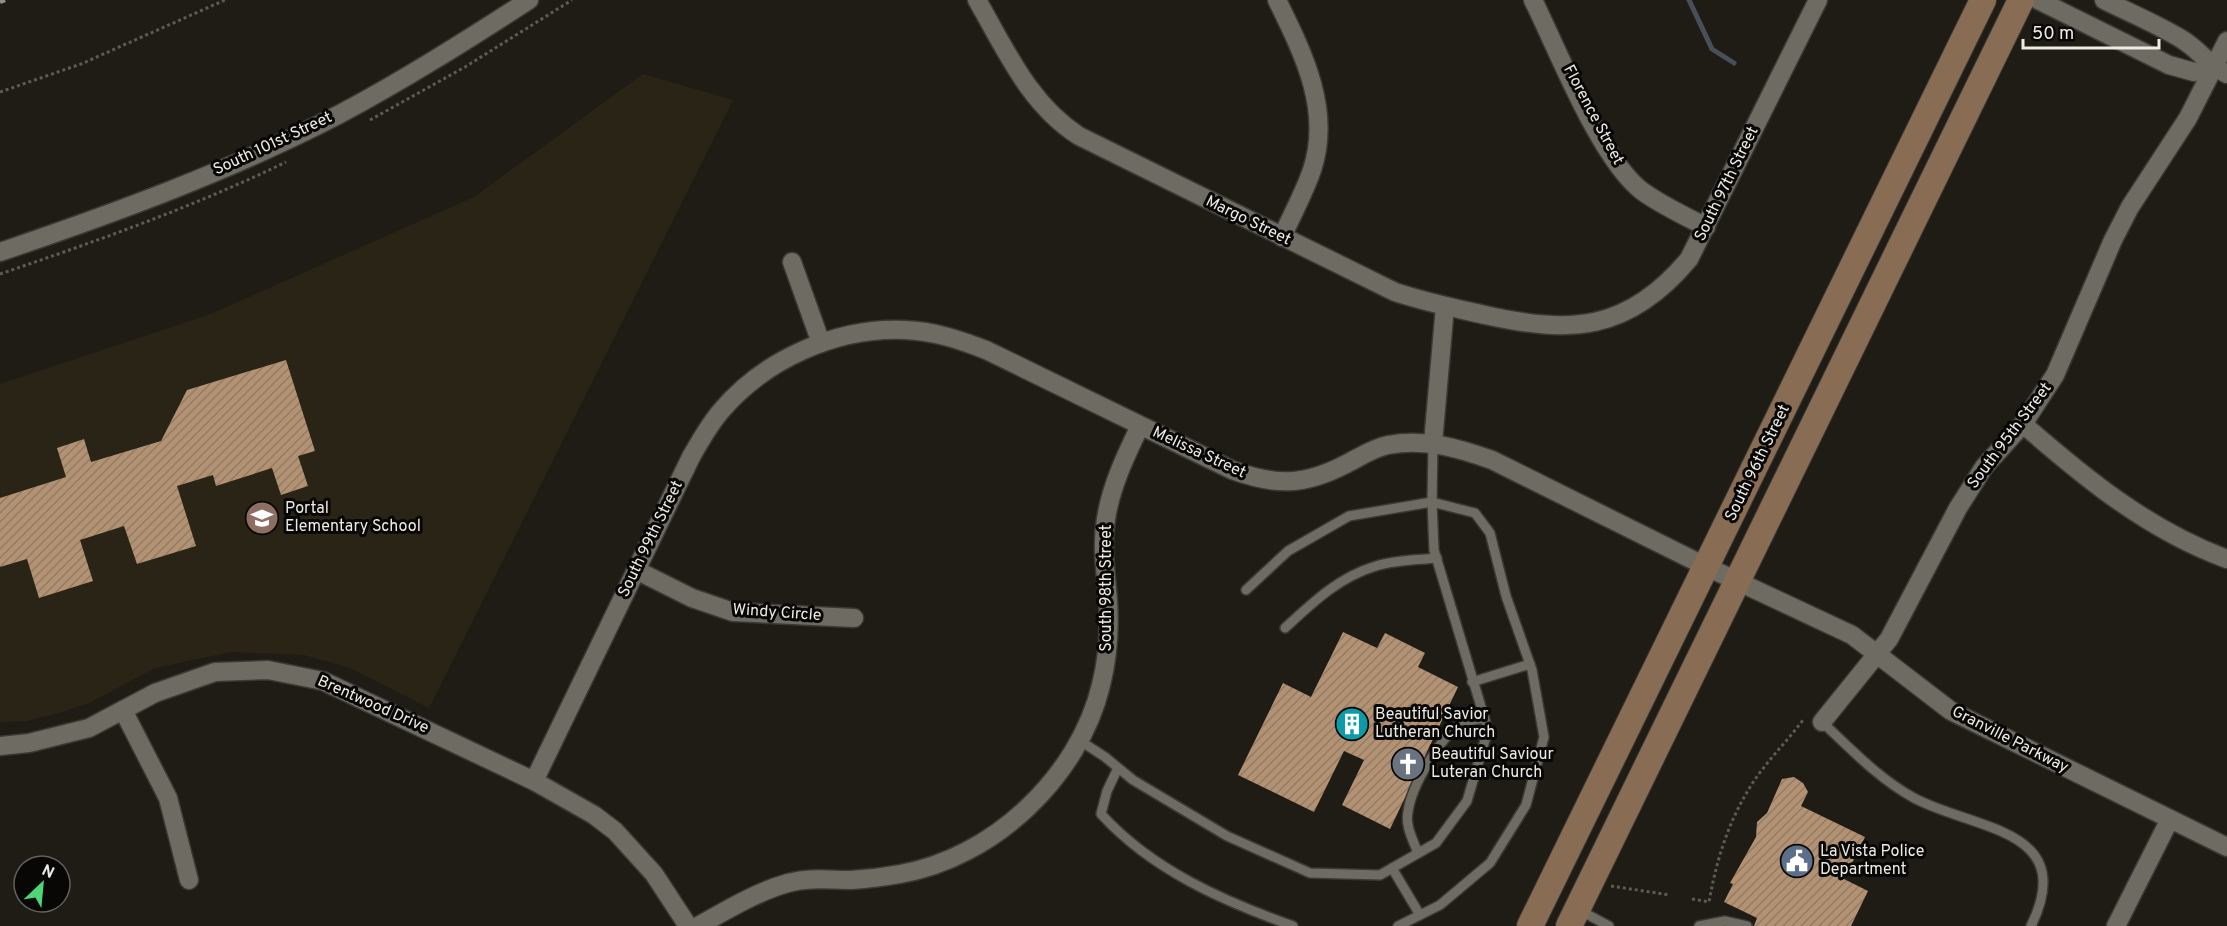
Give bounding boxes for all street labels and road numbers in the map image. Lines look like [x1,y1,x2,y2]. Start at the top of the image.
street label: Florence Street [1558,62,1628,168]
street label: South 101st Street [210,108,336,180]
street label: South 97th Street [1691,123,1763,245]
street label: Margo Street [1202,192,1294,250]
street label: South 95th Street [1964,379,2056,493]
street label: South 96th Street [1721,401,1795,525]
street label: Melissa Street [1149,423,1249,483]
street label: South 99th Street [614,477,688,601]
street label: South 98th Street [1097,524,1117,652]
street label: Windy Circle [732,600,822,626]
street label: Brentwood Drive [314,671,432,739]
street label: Granville Parkway [1948,702,2072,778]

